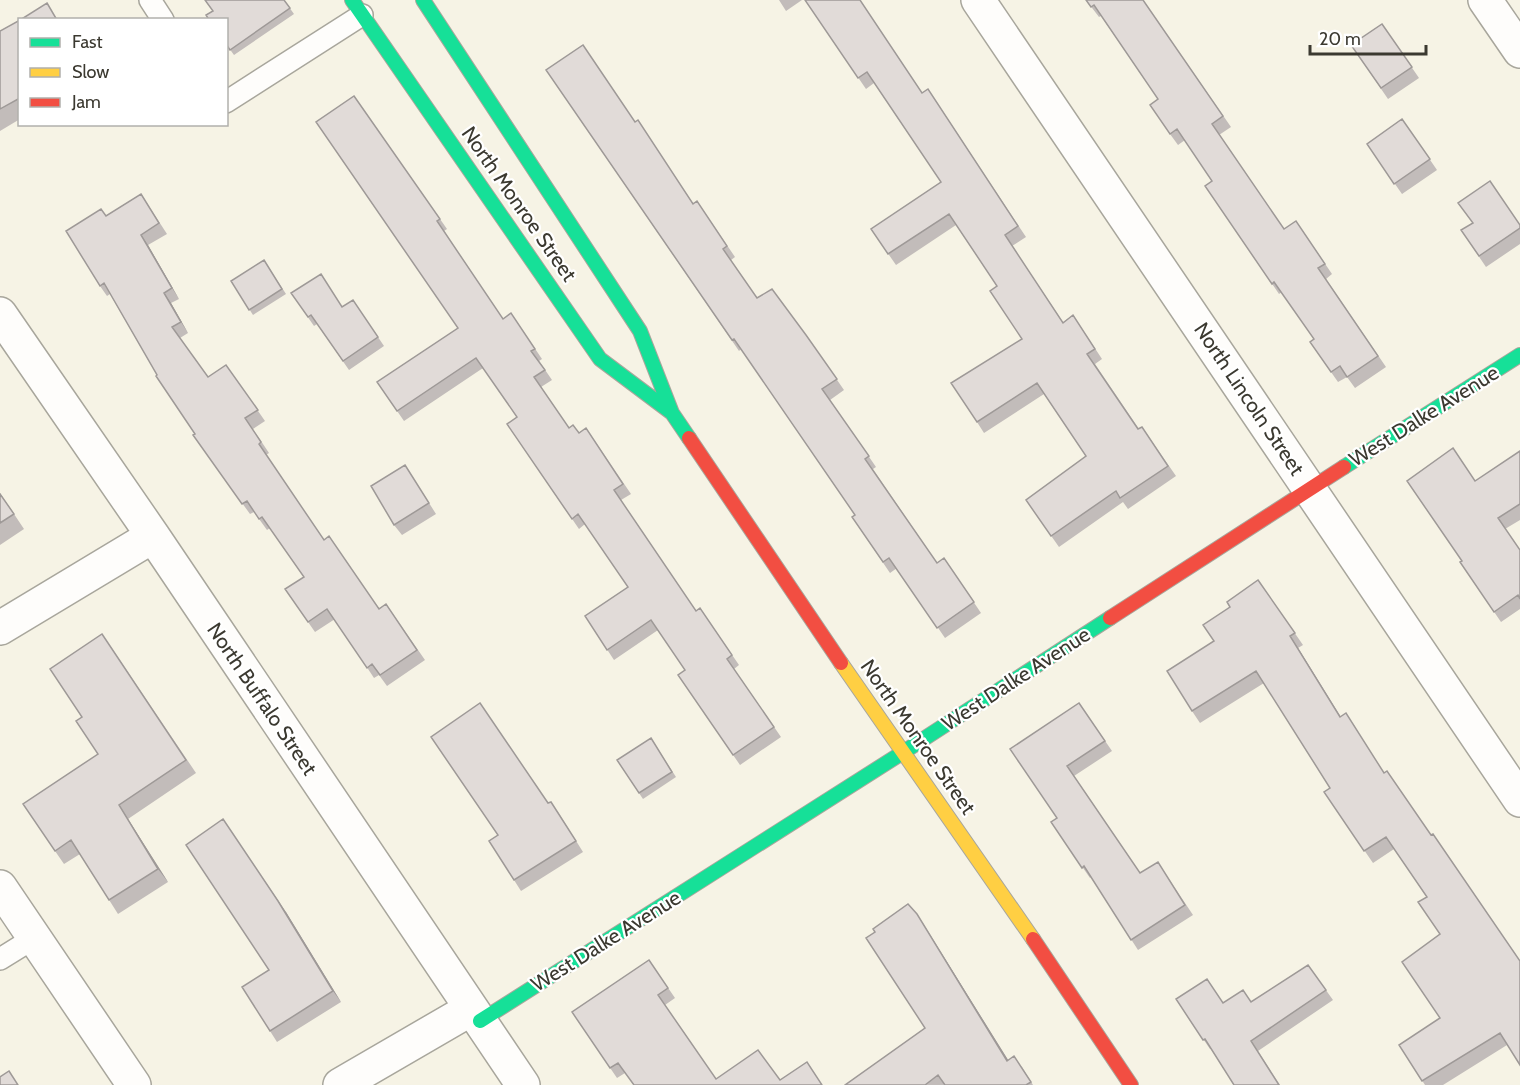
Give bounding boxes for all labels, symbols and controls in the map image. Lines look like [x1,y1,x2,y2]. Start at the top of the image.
legend [18,18,228,126]
scale bar [1310,18,1426,56]
text: 20 m [1319,28,1361,50]
text: Fast [72,31,103,53]
text: Slow [72,61,109,83]
text: Jam [71,91,101,113]
street label: North Monroe Street [457,121,582,286]
street label: North Lincoln Street [1189,318,1310,480]
street label: West Dalke Avenue [1344,359,1503,472]
street label: North Buffalo Street [202,618,323,780]
street label: West Dalke Avenue [937,621,1095,736]
street label: North Monroe Street [856,654,981,819]
street label: West Dalke Avenue [526,884,685,997]

